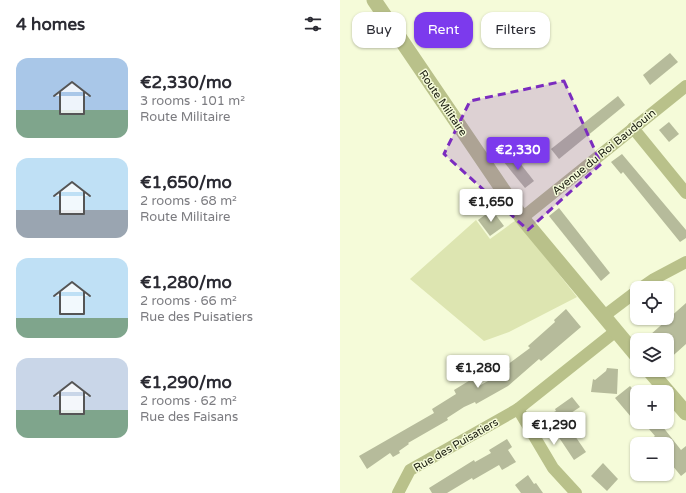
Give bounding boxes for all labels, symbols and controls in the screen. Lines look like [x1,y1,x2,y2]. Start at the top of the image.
chip: Buy [352,12,406,48]
chip: Rent [414,12,473,48]
chip: Filters [481,12,550,48]
icon: filters [302,13,324,35]
text: 4 homes [16,14,85,35]
street label: Route Militaire [416,68,470,138]
text: €2,330/mo [140,72,232,93]
icon: home [48,74,96,122]
text: 3 rooms · 101 m² [140,93,245,109]
street label: Avenue du Roi Baudouin [550,106,658,198]
text: Route Militaire [140,109,230,125]
pin: €2,330 [485,137,551,171]
text: €2,330 [496,142,540,158]
text: €1,650/mo [140,172,232,193]
icon: home [48,174,96,222]
pin: €1,650 [458,189,524,223]
text: 2 rooms · 68 m² [140,193,237,209]
text: €1,650 [469,194,513,210]
text: Route Militaire [140,209,230,225]
text: €1,280/mo [140,272,232,293]
icon: home [48,274,96,322]
map controls [630,281,674,481]
button: locate [630,281,674,325]
text: 2 rooms · 66 m² [140,293,237,309]
text: Rue des Puisatiers [140,309,253,325]
button: layers [630,333,674,377]
pin: €1,280 [445,355,511,389]
text: €1,280 [456,360,500,376]
text: €1,290/mo [140,372,232,393]
icon: home [48,374,96,422]
button: + [630,385,674,429]
text: 2 rooms · 62 m² [140,393,237,409]
text: Rue des Faisans [140,409,238,425]
pin: €1,290 [521,412,587,446]
street label: Rue des Puisatiers [411,415,501,475]
text: €1,290 [532,417,576,433]
button: − [630,437,674,481]

